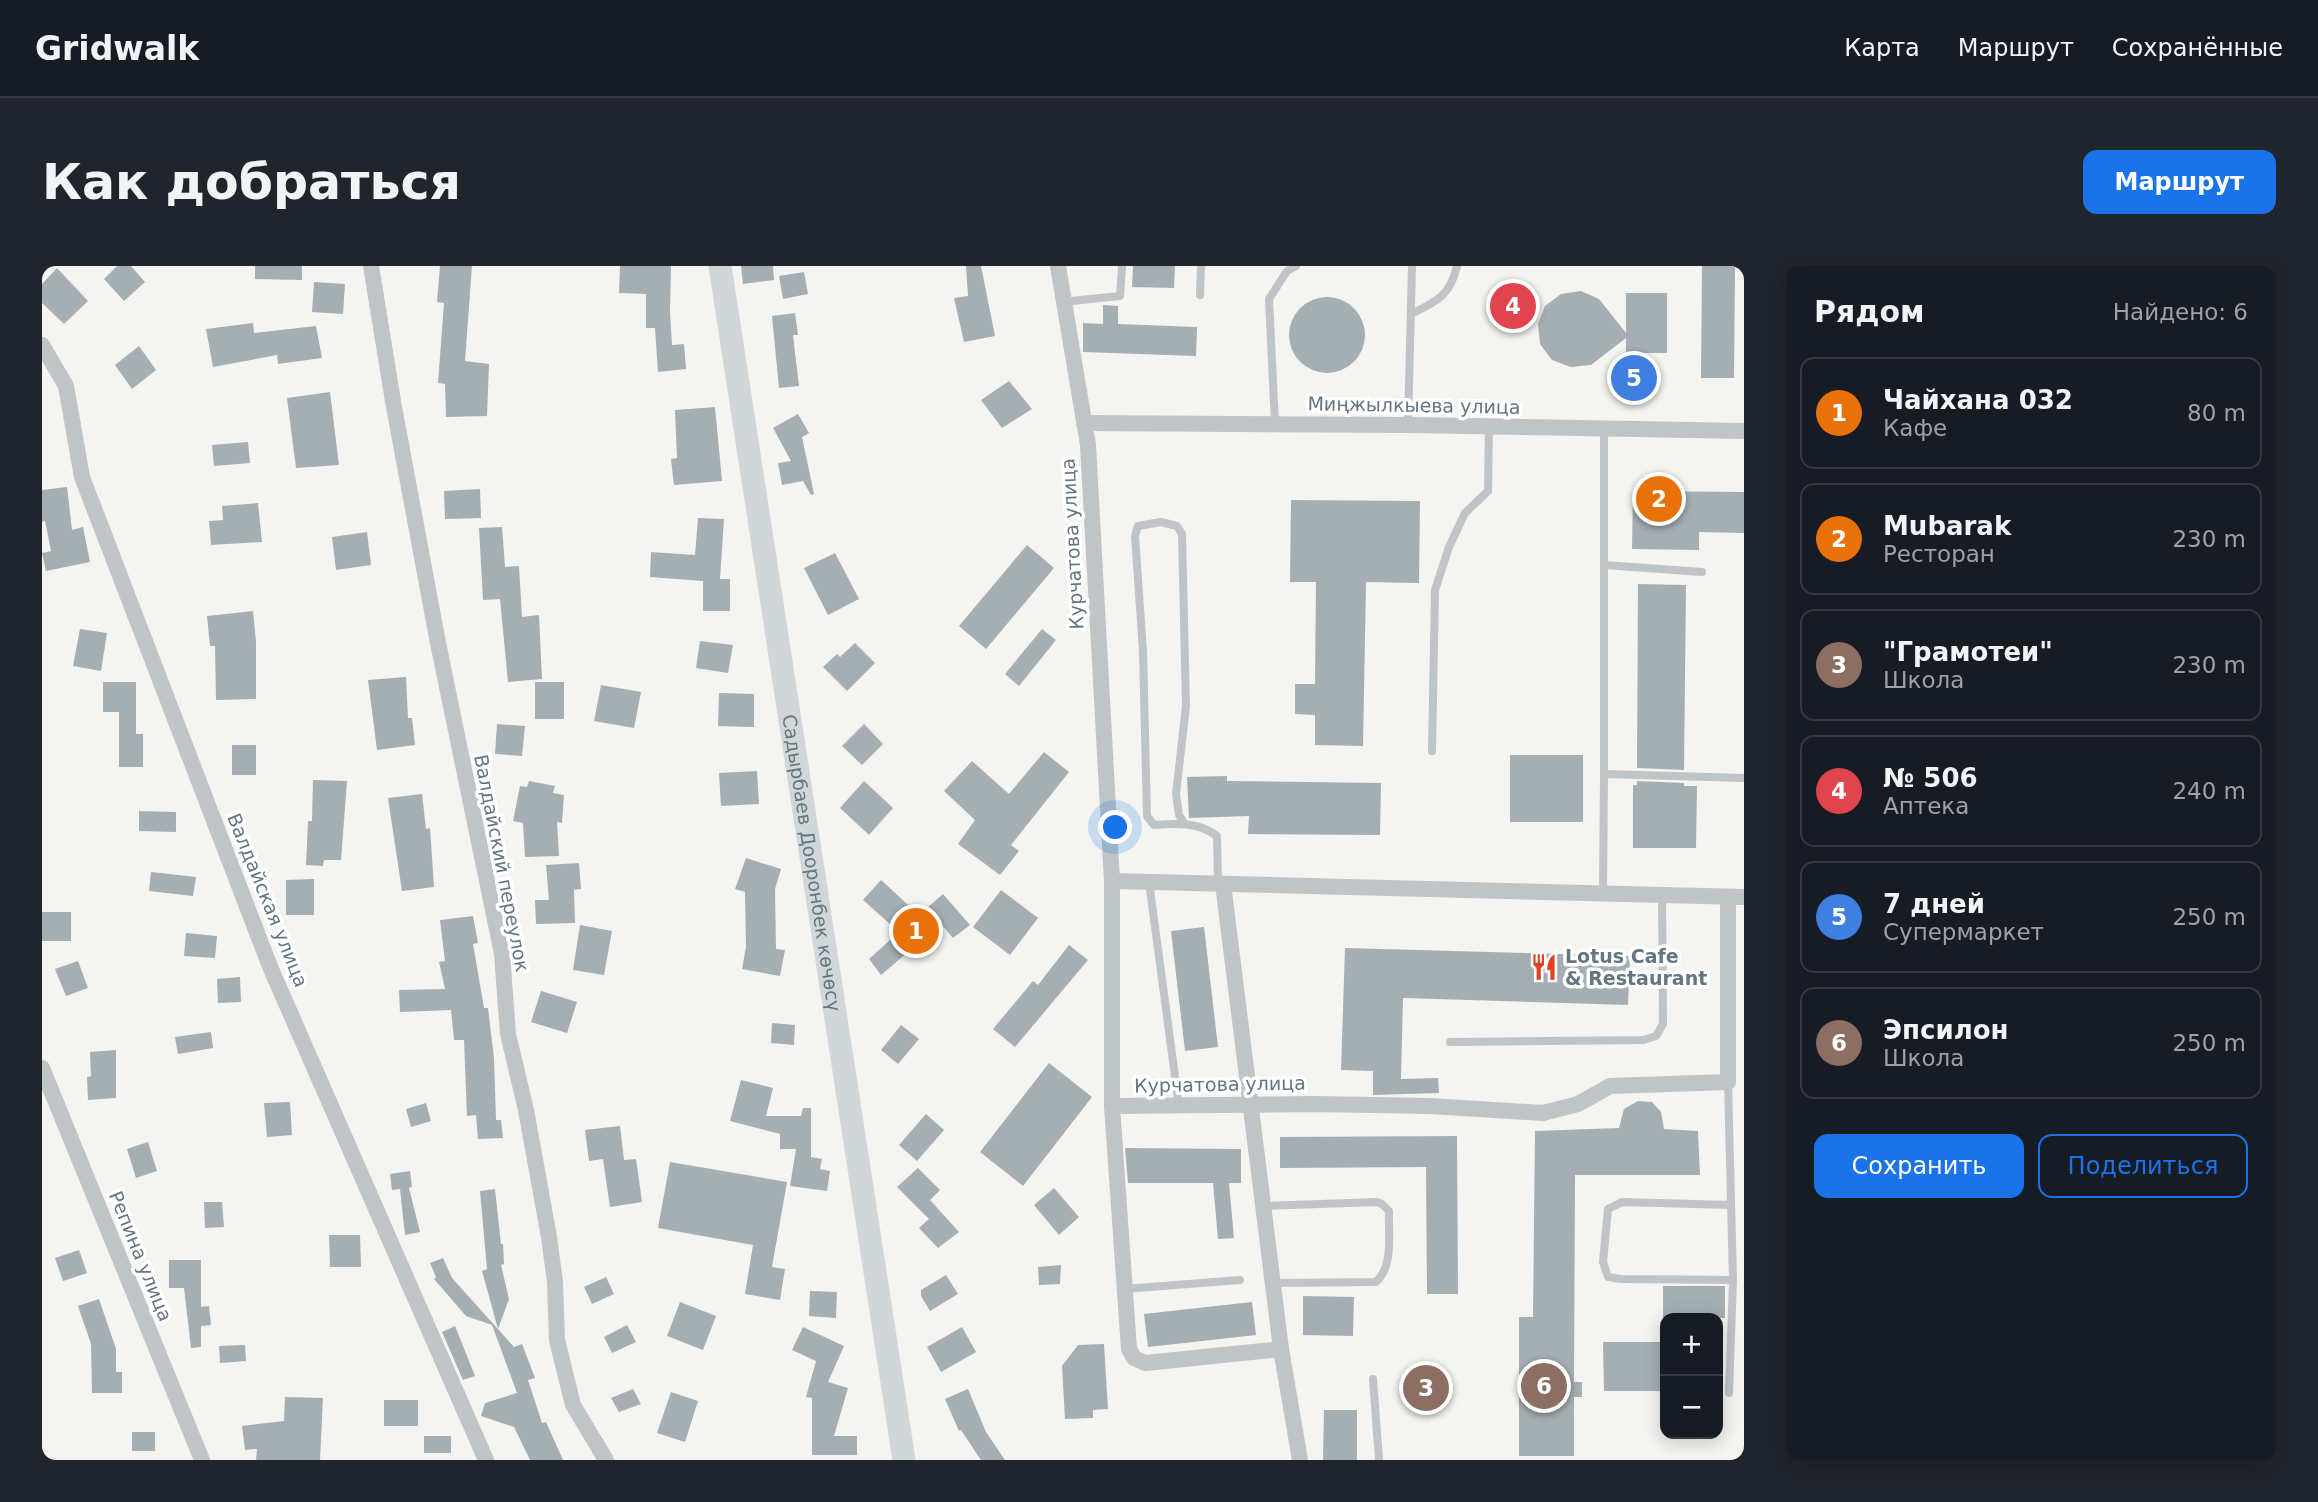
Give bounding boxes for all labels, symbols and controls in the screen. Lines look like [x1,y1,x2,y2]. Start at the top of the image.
text: Gridwalk [35,29,199,68]
text: Карта [1844,34,1920,62]
text: Маршрут [1958,34,2074,62]
text: Сохранённые [2112,34,2283,62]
button: Маршрут [2083,150,2276,214]
text: Как добраться [42,154,461,211]
pin: 4 [1490,280,1536,332]
text: Рядом [1814,294,1925,329]
text: Найдено: 6 [2113,299,2248,325]
pin: 5 [1611,352,1657,404]
text: Чайхана 032 [1883,385,2073,415]
street label: Миңжылкыева улица [1307,392,1521,418]
text: 1 [1831,400,1847,426]
text: 80 m [2187,400,2246,426]
text: Кафе [1883,415,1947,441]
street label: Курчатова улица [1057,458,1087,630]
pin: 2 [1636,473,1682,525]
text: Mubarak [1883,511,2011,541]
text: 2 [1831,526,1847,552]
text: 230 m [2172,526,2246,552]
text: Ресторан [1883,541,1995,567]
text: "Грамотеи" [1883,637,2053,667]
text: 3 [1831,652,1847,678]
text: 230 m [2172,652,2246,678]
text: Школа [1883,667,1964,693]
street label: Садырбаев Дооронбек көчөсү [778,713,846,1013]
street label: Валдайский переулок [470,752,534,974]
text: № 506 [1883,763,1978,793]
text: 4 [1831,778,1847,804]
text: 240 m [2172,778,2246,804]
text: Аптека [1883,793,1969,819]
street label: Валдайская улица [223,810,313,990]
your location [1098,810,1132,844]
text: 7 дней [1883,889,1985,919]
text: 5 [1831,904,1847,930]
text: 250 m [2172,904,2246,930]
pin: 1 [893,905,939,957]
text: Супермаркет [1883,919,2044,945]
place label: Lotus Cafe & Restaurant [1565,945,1707,989]
restaurant icon: Lotus Cafe & Restaurant [1529,952,1559,982]
text: Эпсилон [1883,1015,2009,1045]
text: 6 [1831,1030,1847,1056]
text: 250 m [2172,1030,2246,1056]
text: Школа [1883,1045,1964,1071]
street label: Курчатова улица [1134,1072,1306,1096]
button: Сохранить [1814,1134,2024,1198]
button: Поделиться [2038,1134,2248,1198]
street label: Репина улица [105,1188,177,1324]
map controls [1660,1313,1723,1439]
button: + [1660,1313,1723,1376]
pin: 6 [1521,1360,1567,1412]
pin: 3 [1403,1362,1449,1414]
button: − [1660,1376,1723,1439]

